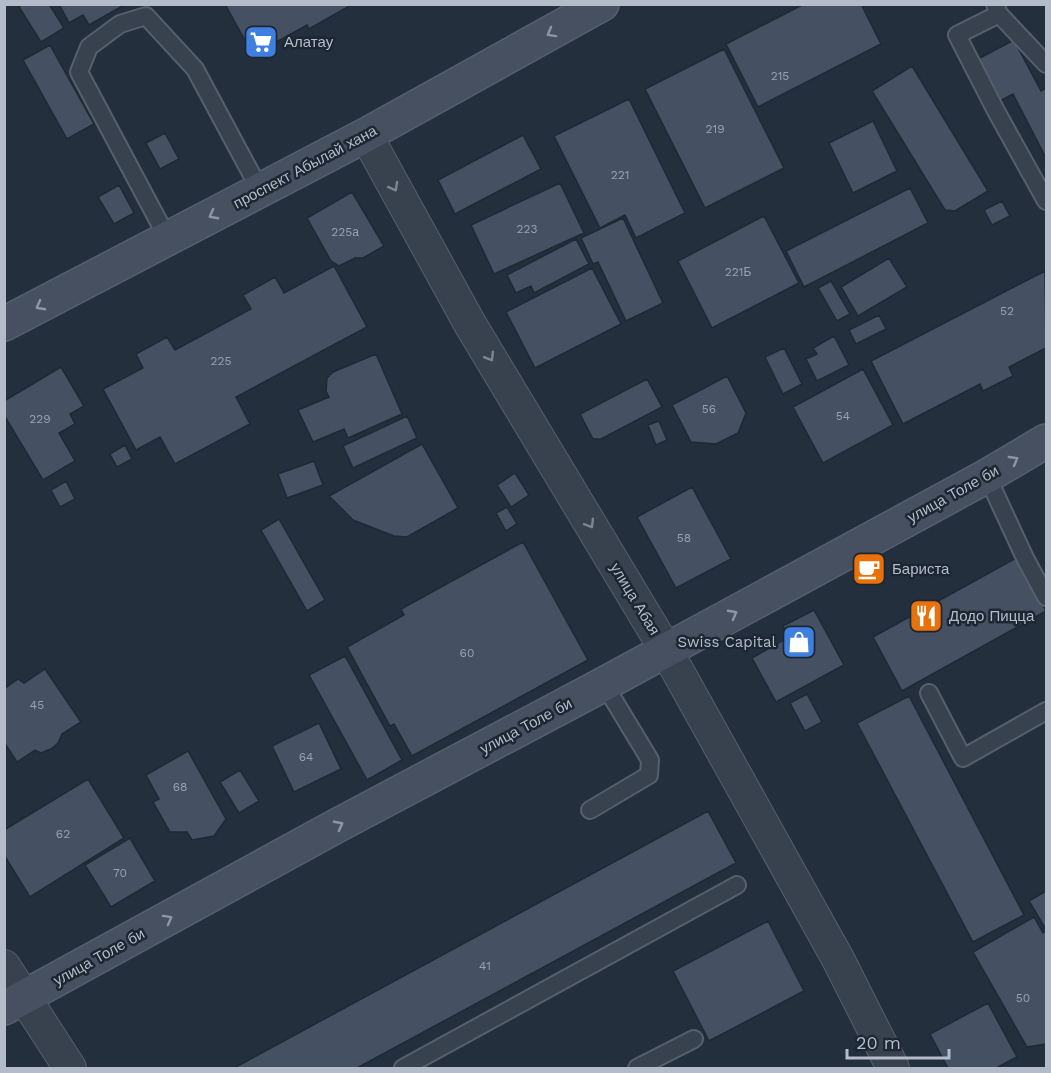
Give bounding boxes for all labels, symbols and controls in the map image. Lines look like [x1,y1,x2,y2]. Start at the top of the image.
supermarket icon: Алатау [243,24,279,60]
one-way arrow [547,26,557,37]
place label: Алатау [284,33,334,51]
house number: 215 [771,69,789,83]
street label: проспект Абылай хана [230,121,380,212]
house number: 219 [705,122,725,136]
house number: 221 [611,168,629,182]
one-way arrow [387,180,398,191]
one-way arrow [209,208,219,219]
house number: 223 [517,222,538,236]
house number: 225а [331,225,359,239]
house number: 221Б [725,265,751,279]
one-way arrow [36,298,47,310]
house number: 52 [1000,304,1014,318]
one-way arrow [483,351,494,361]
house number: 225 [211,354,231,368]
house number: 56 [702,402,716,416]
house number: 54 [836,409,850,423]
house number: 229 [29,412,51,426]
one-way arrow [1008,456,1018,467]
street label: улица Толе би [904,462,1002,526]
one-way arrow [583,518,595,528]
house number: 58 [677,531,691,545]
cafe icon: Бариста [851,551,887,587]
street label: улица Абая [606,560,664,638]
place label: Бариста [892,560,950,578]
restaurant icon: Додо Пицца [908,598,944,634]
place label: Додо Пицца [949,607,1035,625]
one-way arrow [726,610,737,621]
shop icon: Swiss Capital [781,624,817,660]
place label: Swiss Capital [677,633,776,651]
house number: 60 [460,646,474,660]
street label: улица Толе би [477,694,575,758]
house number: 45 [30,698,44,712]
house number: 64 [299,750,313,764]
house number: 68 [173,780,187,794]
one-way arrow [332,821,343,832]
house number: 62 [56,827,70,841]
house number: 70 [113,866,127,880]
one-way arrow [162,915,172,926]
street label: улица Толе би [50,925,148,989]
house number: 41 [479,959,491,973]
house number: 50 [1016,991,1030,1005]
scale bar [847,1022,949,1060]
text: 20 m [856,1032,901,1053]

